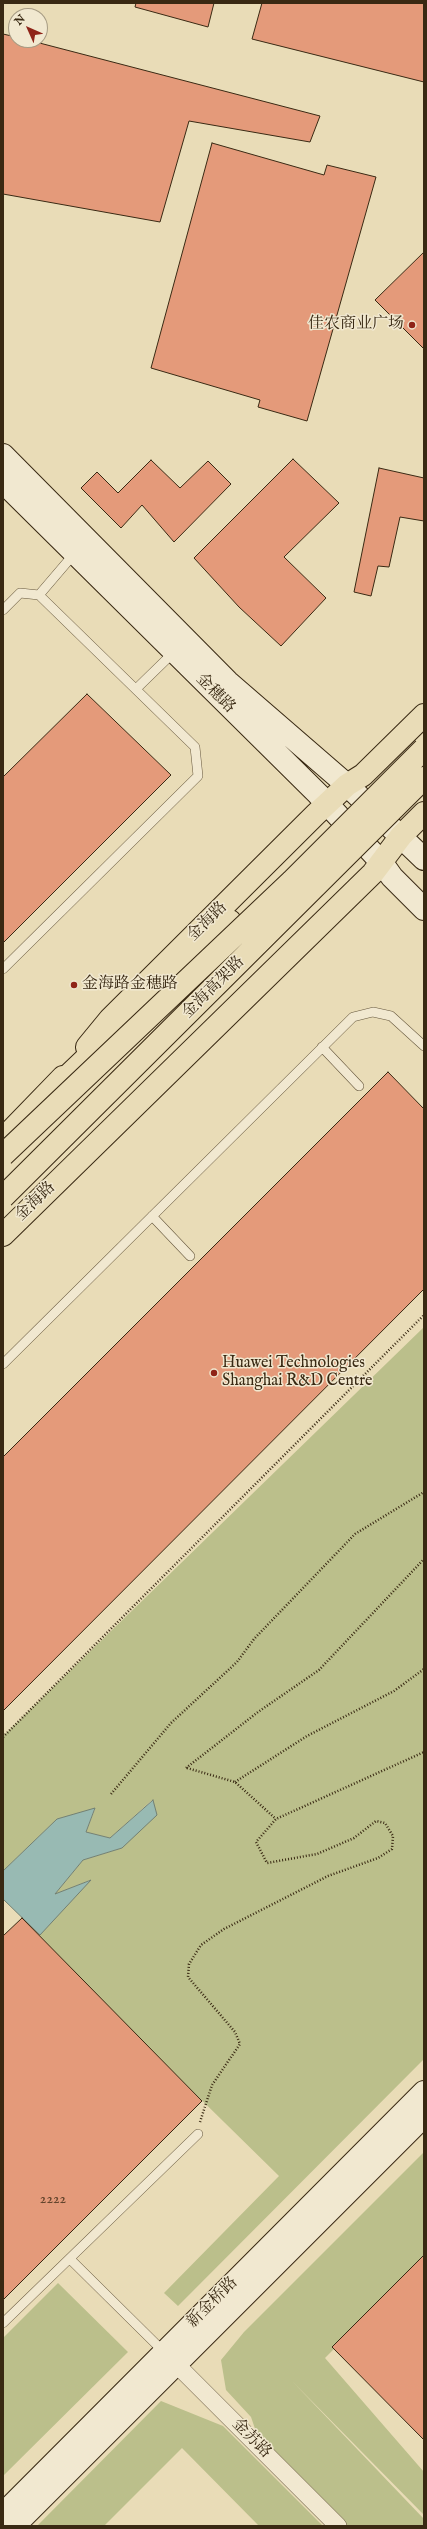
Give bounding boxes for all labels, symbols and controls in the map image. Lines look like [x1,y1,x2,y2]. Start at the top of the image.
north arrow [8,8,48,48]
text: N [12,12,29,29]
place label: 佳农商业广场 [308,315,404,335]
marker: 佳农商业广场 [407,320,417,330]
street label: 金穗路 [191,670,239,718]
street label: 金海路 [184,898,232,946]
street label: 金海高架路 [179,953,249,1023]
place label: 金海路金穗路 [82,975,178,995]
marker: 金海路金穗路 [69,980,79,990]
street label: 金海路 [12,1178,60,1226]
place label: Huawei Technologies Shanghai R&D Centre [222,1354,372,1392]
marker: Huawei Technologies Shanghai R&D Centre [209,1368,219,1378]
house number: 2222 [40,2192,66,2208]
street label: 新金桥路 [184,2274,242,2332]
street label: 金苏路 [227,2415,275,2463]

